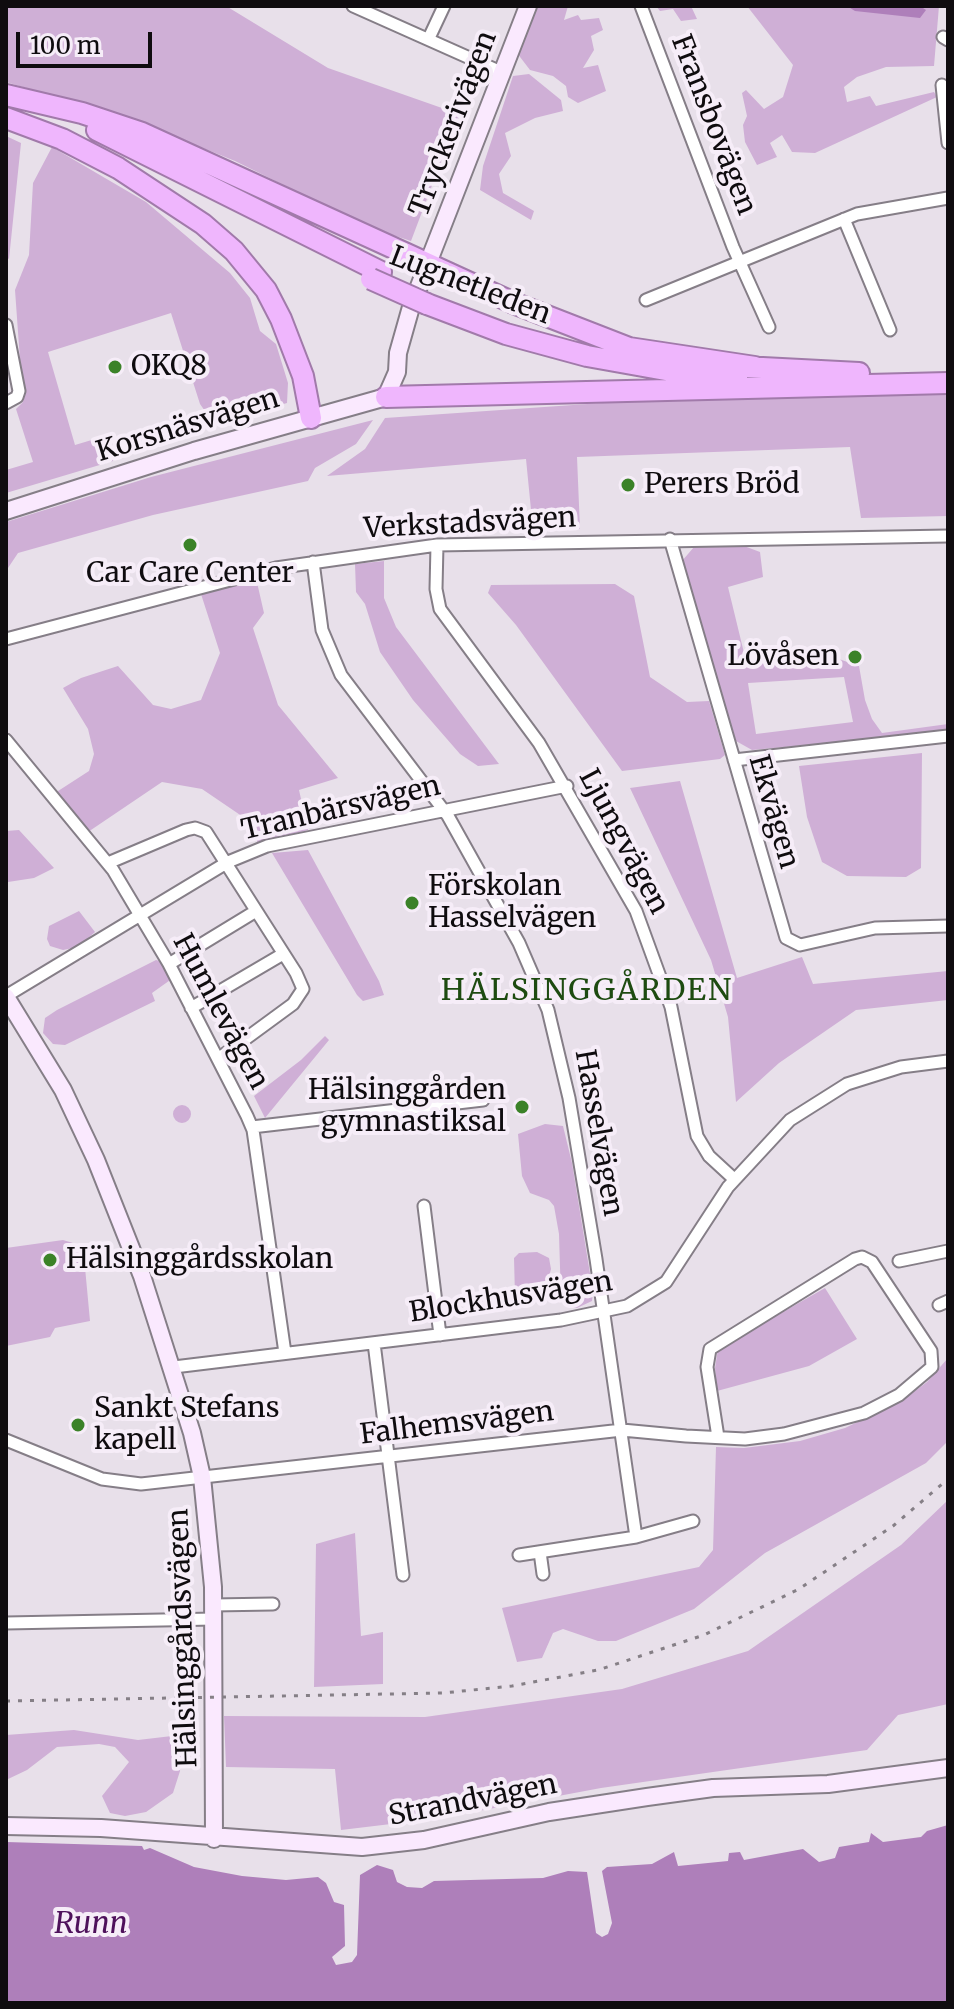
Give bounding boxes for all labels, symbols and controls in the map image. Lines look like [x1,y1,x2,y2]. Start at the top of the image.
scale bar [20,16,156,66]
street label: Tryckerivägen [403,27,505,221]
text: 100 m [30,30,100,61]
street label: Fransbovägen [663,30,763,220]
street label: Lugnetleden [385,240,555,332]
place label: OKQ8 [131,350,207,384]
marker: OKQ8 [106,358,124,376]
street label: Korsnäsvägen [93,382,283,470]
place label: Perers Bröd [644,468,800,502]
marker: Perers Bröd [619,476,637,494]
street label: Verkstadsvägen [363,502,577,546]
marker: Car Care Center [181,536,199,554]
place label: Car Care Center [86,557,294,591]
place label: Lövåsen [727,640,839,674]
marker: Lövåsen [846,648,864,666]
street label: Ekvägen [741,752,805,872]
street label: Ljungvägen [571,764,675,920]
street label: Tranbärsvägen [238,770,444,848]
place label: Förskolan Hasselvägen [428,870,596,936]
marker: Förskolan Hasselvägen [403,894,421,912]
street label: Humlevägen [165,929,275,1095]
district label: HÄLSINGGÅRDEN [441,974,733,1010]
street label: Hasselvägen [567,1047,629,1219]
place label: Hälsinggården gymnastiksal [308,1074,506,1140]
marker: Hälsinggården gymnastiksal [513,1098,531,1116]
place label: Hälsinggårdsskolan [66,1243,333,1277]
marker: Hälsinggårdsskolan [41,1251,59,1269]
street label: Blockhusvägen [407,1265,615,1331]
place label: Sankt Stefans kapell [94,1392,279,1458]
street label: Falhemsvägen [358,1395,556,1453]
marker: Sankt Stefans kapell [69,1416,87,1434]
street label: Hälsinggårdsvägen [163,1508,205,1768]
street label: Strandvägen [386,1768,560,1834]
water label: Runn [54,1907,128,1943]

